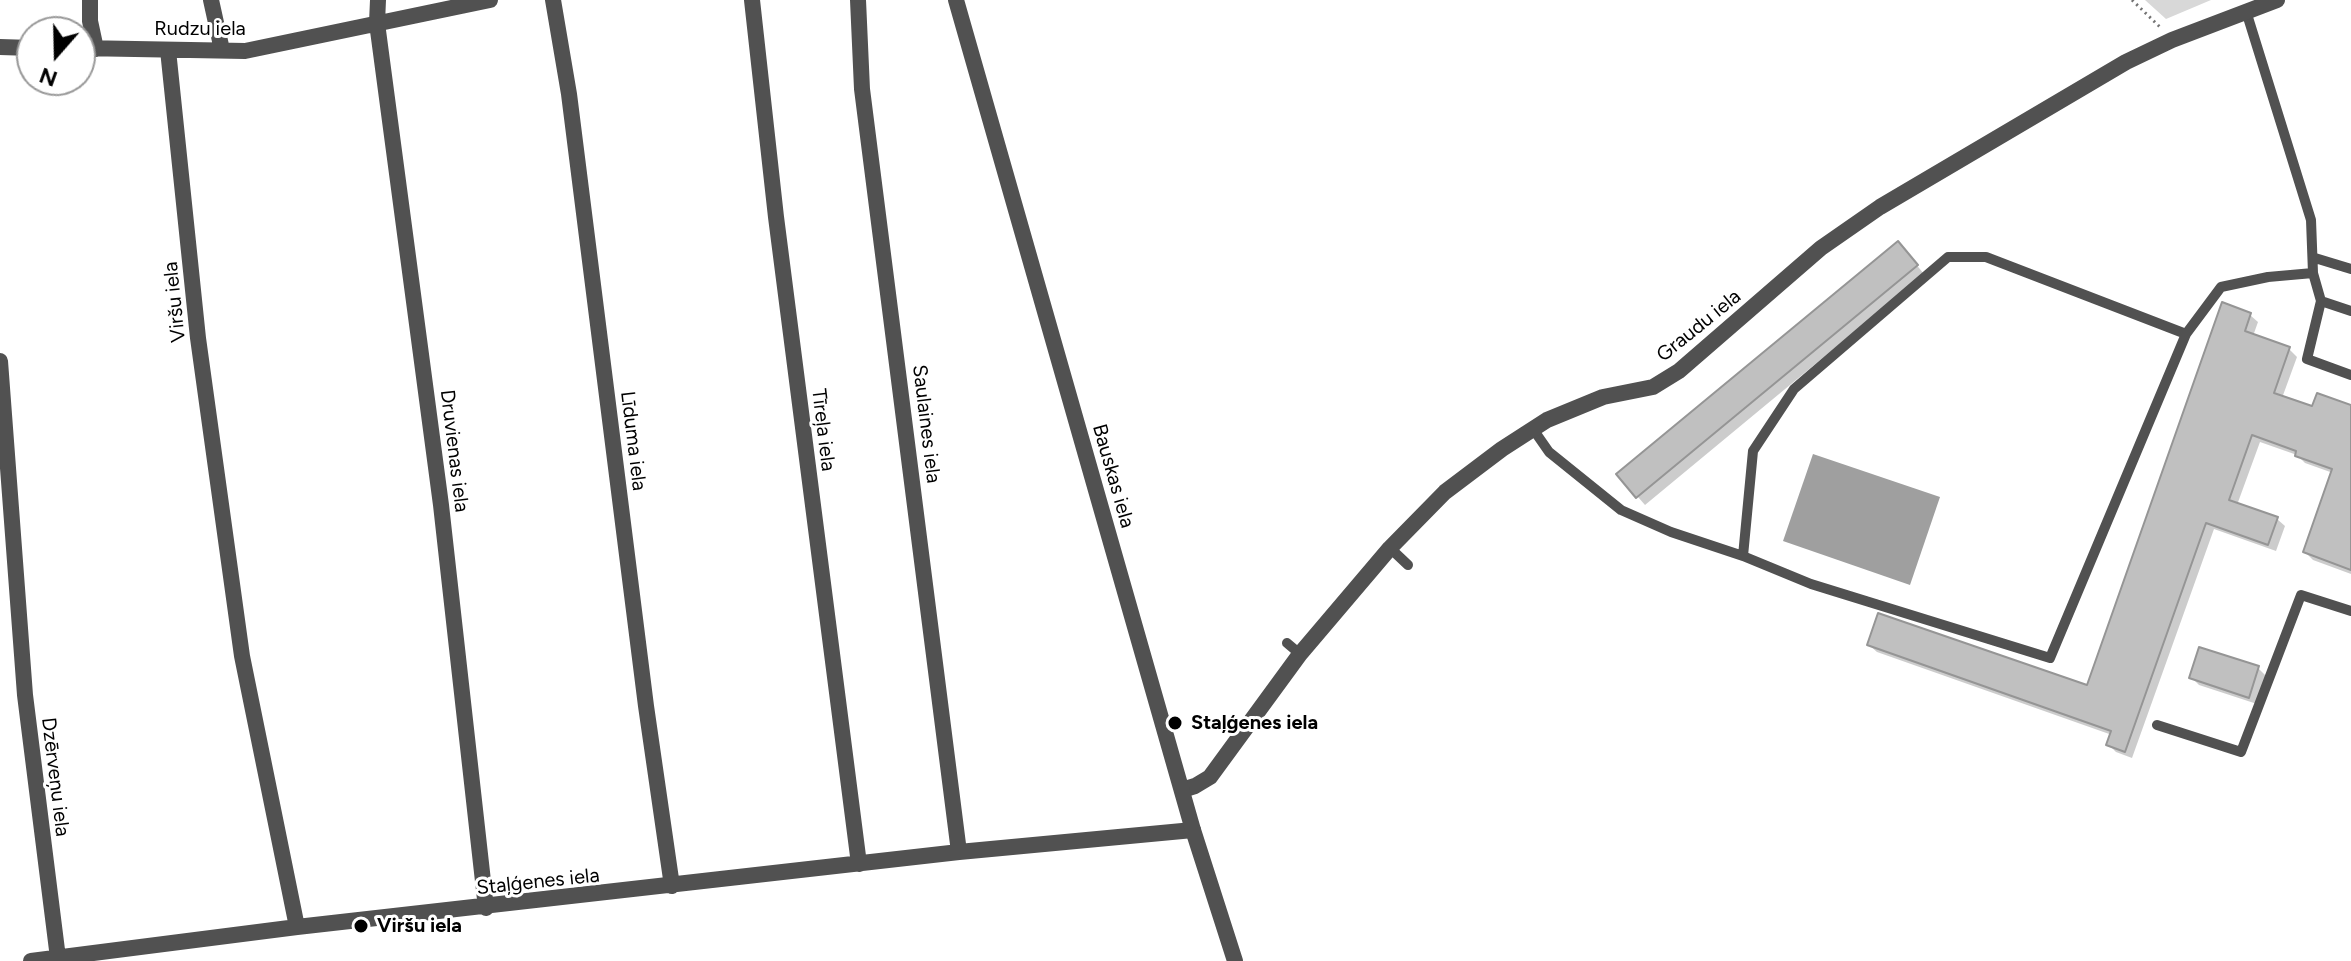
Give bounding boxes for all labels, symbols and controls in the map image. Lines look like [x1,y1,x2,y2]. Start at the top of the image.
north arrow [16,16,96,96]
street label: Rudzu iela [154,17,246,41]
text: N [36,62,61,93]
street label: Viršu iela [159,261,191,343]
street label: Graudu iela [1652,285,1746,367]
street label: Saulaines iela [907,363,945,485]
street label: Tīreļa iela [806,387,840,473]
street label: Druvienas iela [435,388,473,514]
street label: Līduma iela [615,390,651,492]
street label: Bauskas iela [1087,421,1139,531]
place label: Staļģenes iela [1191,711,1318,735]
marker: Staļģenes iela [1166,714,1184,732]
street label: Dzērveņu iela [36,716,74,838]
street label: Staļģenes iela [475,864,601,900]
place label: Viršu iela [377,914,462,938]
marker: Viršu iela [352,917,370,935]

